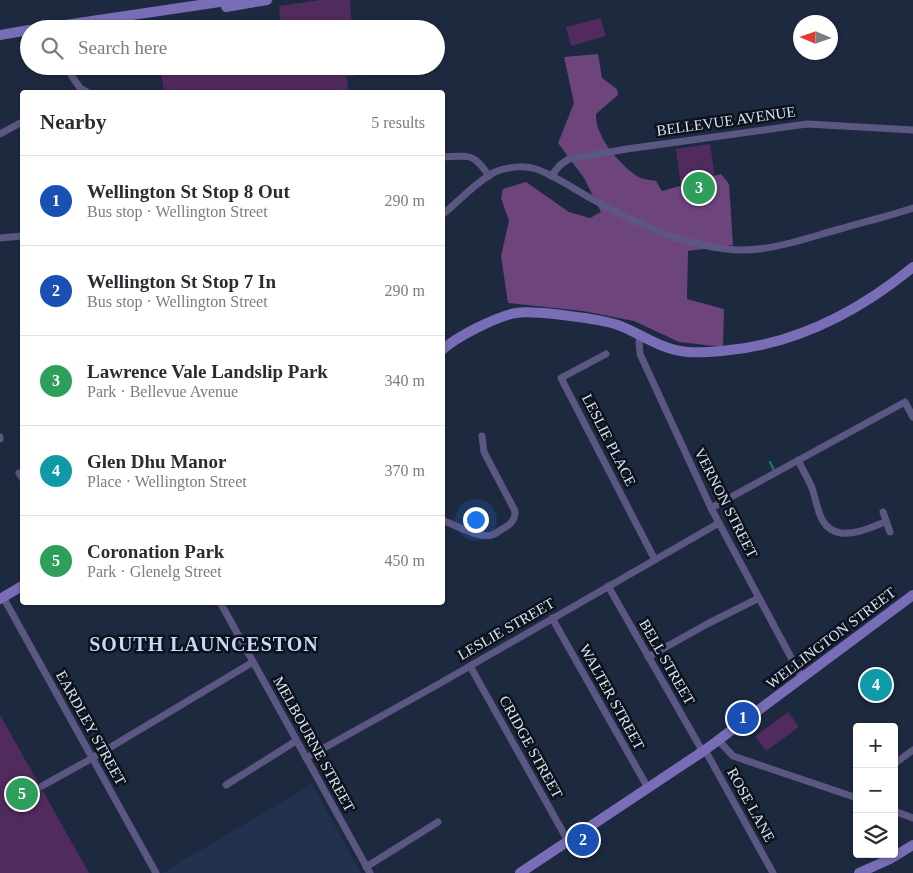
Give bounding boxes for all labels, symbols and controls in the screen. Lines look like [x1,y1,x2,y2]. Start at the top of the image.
north arrow [793,15,838,60]
search box [20,20,445,75]
icon: search [38,34,66,62]
text: Search here [78,37,167,58]
street label: BELLEVUE AVENUE [655,103,797,139]
text: Nearby [40,110,107,134]
text: 5 results [371,114,425,131]
pin: 3 [683,169,715,207]
text: Wellington St Stop 8 Out [87,181,290,202]
text: 1 [52,192,60,209]
text: 290 m [385,192,425,209]
text: Bus stop · Wellington Street [87,203,268,220]
text: Wellington St Stop 7 In [87,271,276,292]
text: 2 [52,282,60,299]
text: 290 m [385,282,425,299]
text: Bus stop · Wellington Street [87,293,268,310]
text: Lawrence Vale Landslip Park [87,361,328,382]
text: 3 [52,372,60,389]
text: 340 m [385,372,425,389]
text: Park · Bellevue Avenue [87,383,238,400]
street label: LESLIE PLACE [579,391,639,489]
street label: VERNON STREET [691,445,761,561]
text: Glen Dhu Manor [87,451,226,472]
text: 4 [52,462,60,479]
text: 370 m [385,462,425,479]
text: Place · Wellington Street [87,473,247,490]
your location [463,507,489,533]
text: Coronation Park [87,541,224,562]
text: 5 [52,552,60,569]
text: 450 m [385,552,425,569]
text: Park · Glenelg Street [87,563,222,580]
street label: WELLINGTON STREET [763,584,899,692]
street label: LESLIE STREET [455,595,557,663]
street label: BELL STREET [636,617,698,707]
district label: SOUTH LAUNCESTON [89,633,319,655]
street label: WALTER STREET [576,641,648,753]
pin: 4 [860,666,892,704]
street label: EARDLEY STREET [53,668,129,788]
street label: MELBOURNE STREET [270,674,358,814]
street label: CRIDGE STREET [496,693,566,801]
pin: 1 [727,699,759,737]
map controls [853,723,898,858]
button: + [853,723,898,768]
street label: ROSE LANE [724,765,778,845]
button: − [853,768,898,813]
pin: 5 [6,775,38,813]
button: layers [853,813,898,858]
pin: 2 [567,821,599,859]

